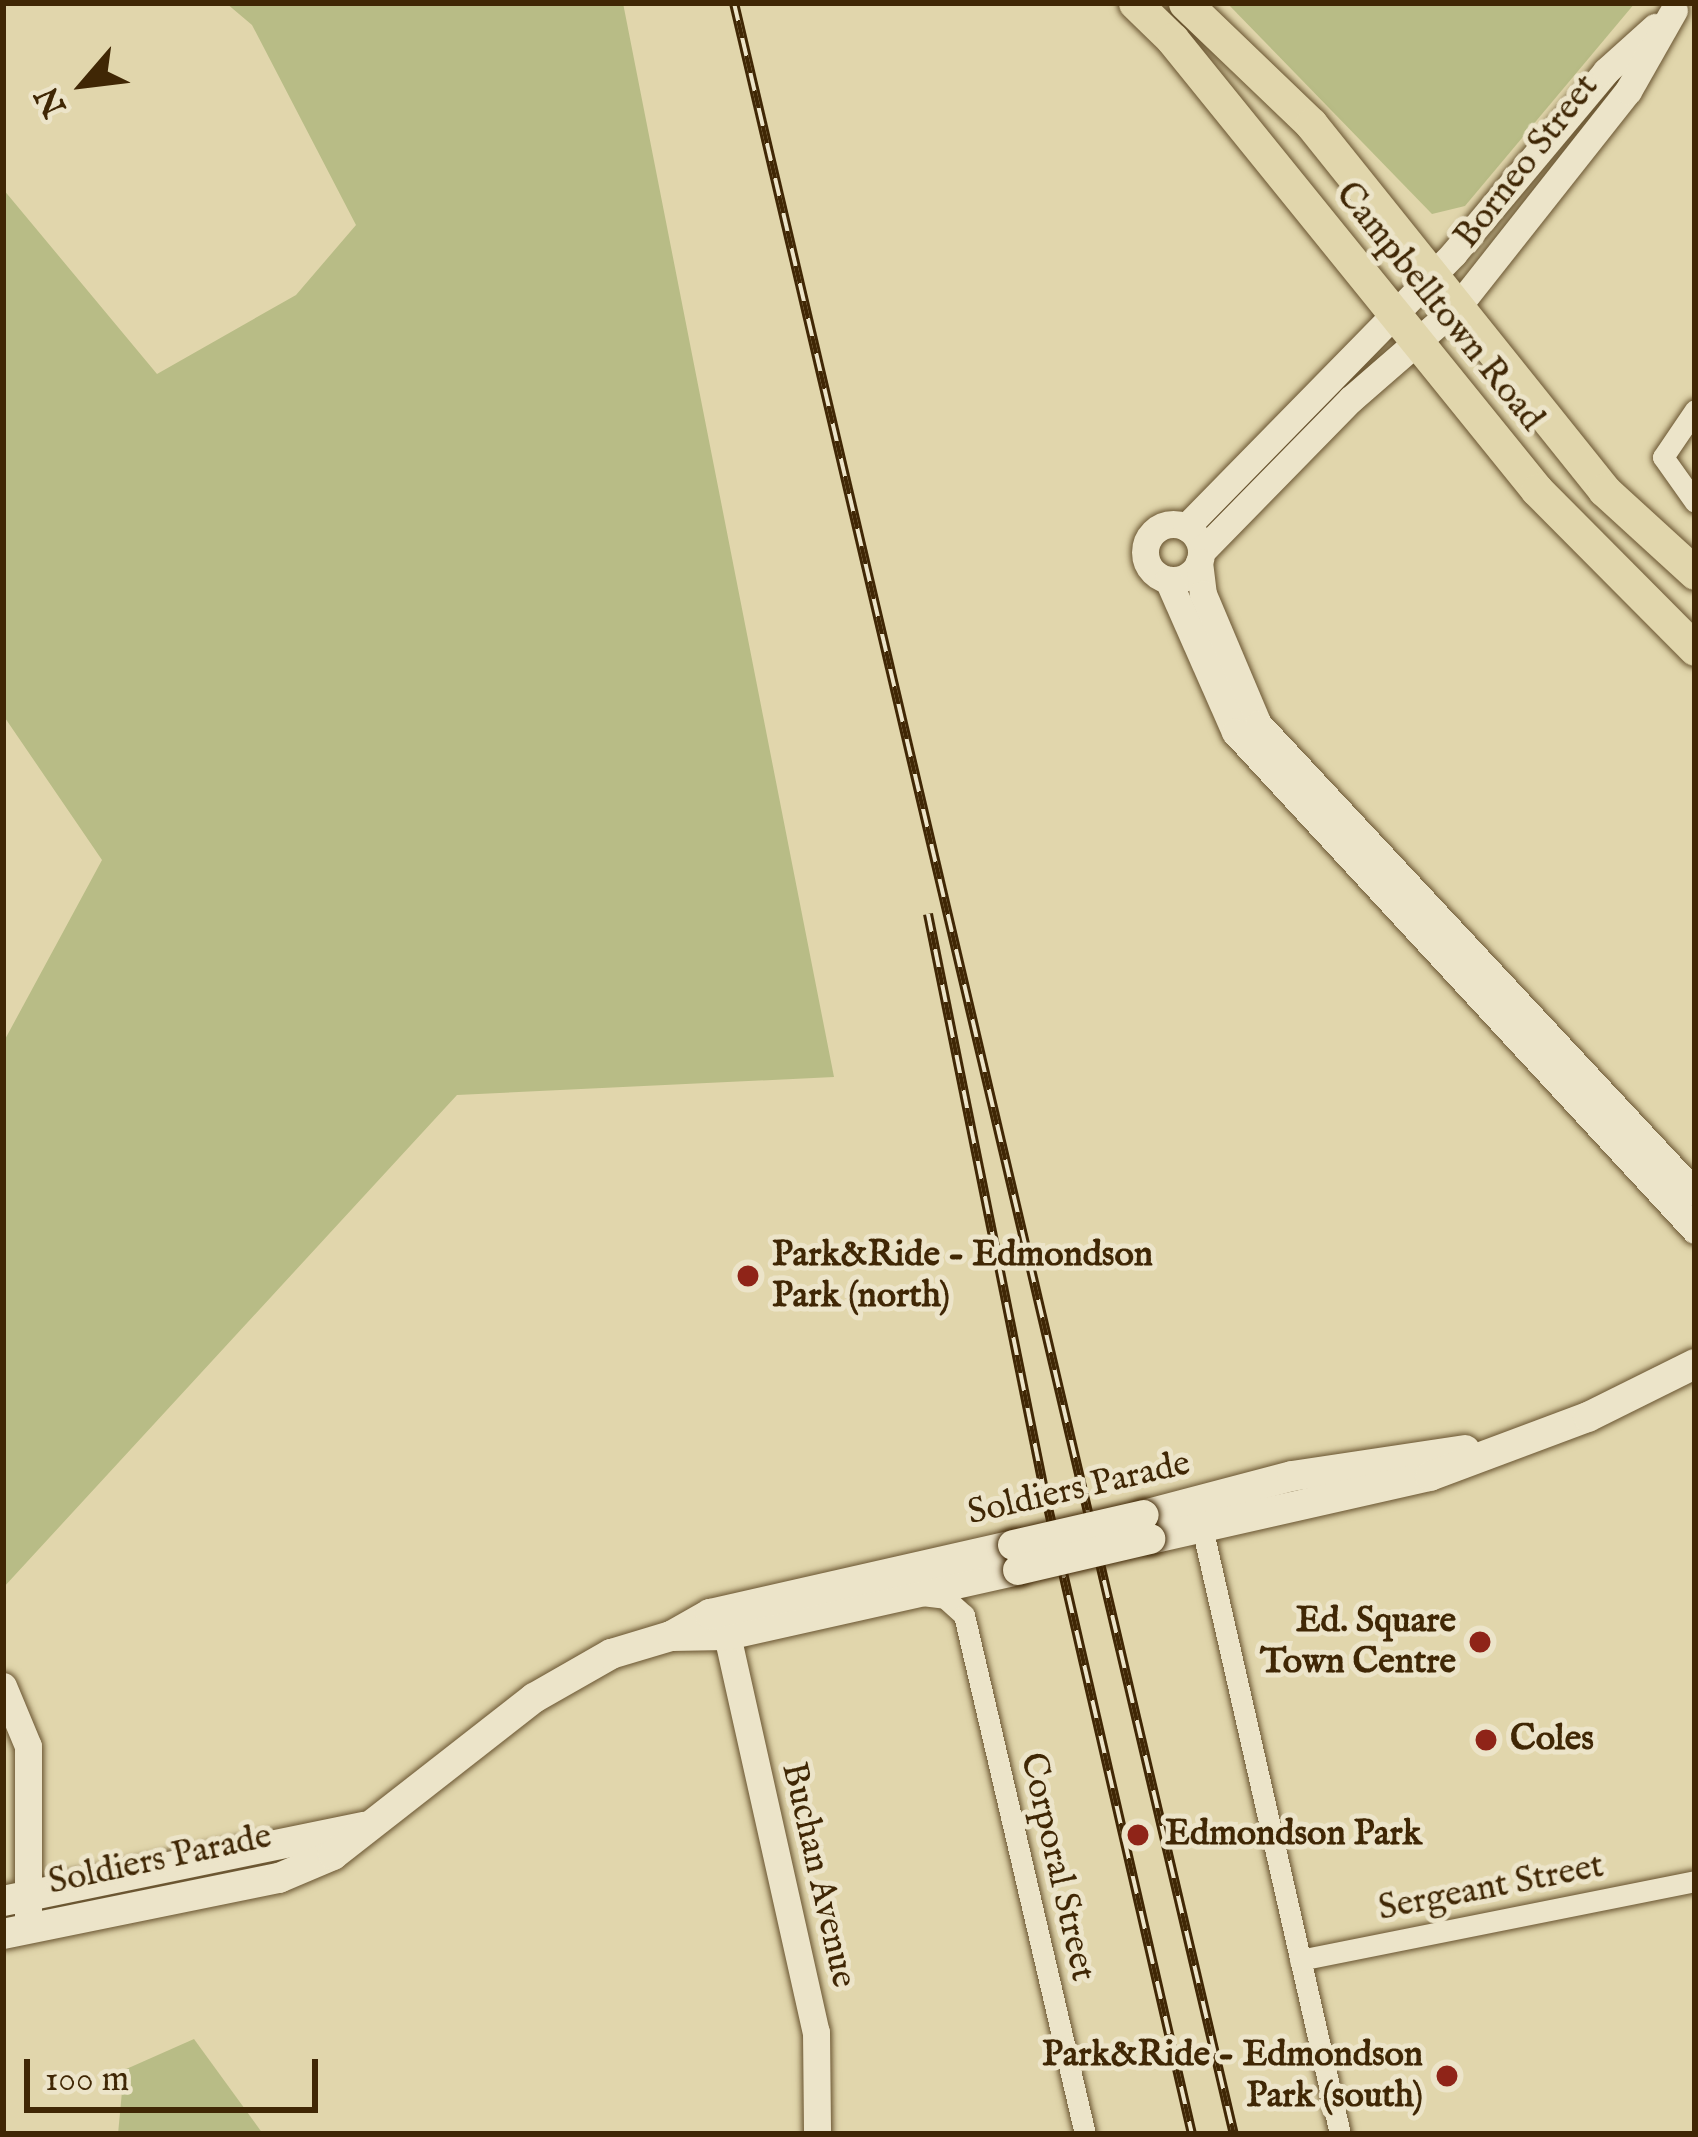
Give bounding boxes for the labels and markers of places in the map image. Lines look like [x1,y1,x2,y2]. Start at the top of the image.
place label: Park&Ride - Edmondson Park (north) [772,1233,1153,1318]
marker: Park&Ride - Edmondson Park (north) [735,1263,761,1289]
place label: Ed. Square Town Centre [1260,1599,1456,1684]
marker: Ed. Square Town Centre [1467,1629,1493,1655]
place label: Coles [1510,1718,1594,1762]
marker: Coles [1473,1727,1499,1753]
place label: Edmondson Park [1165,1813,1422,1857]
marker: Edmondson Park [1122,1819,1154,1851]
place label: Park&Ride - Edmondson Park (south) [1042,2033,1423,2118]
marker: Park&Ride - Edmondson Park (south) [1434,2063,1460,2089]

